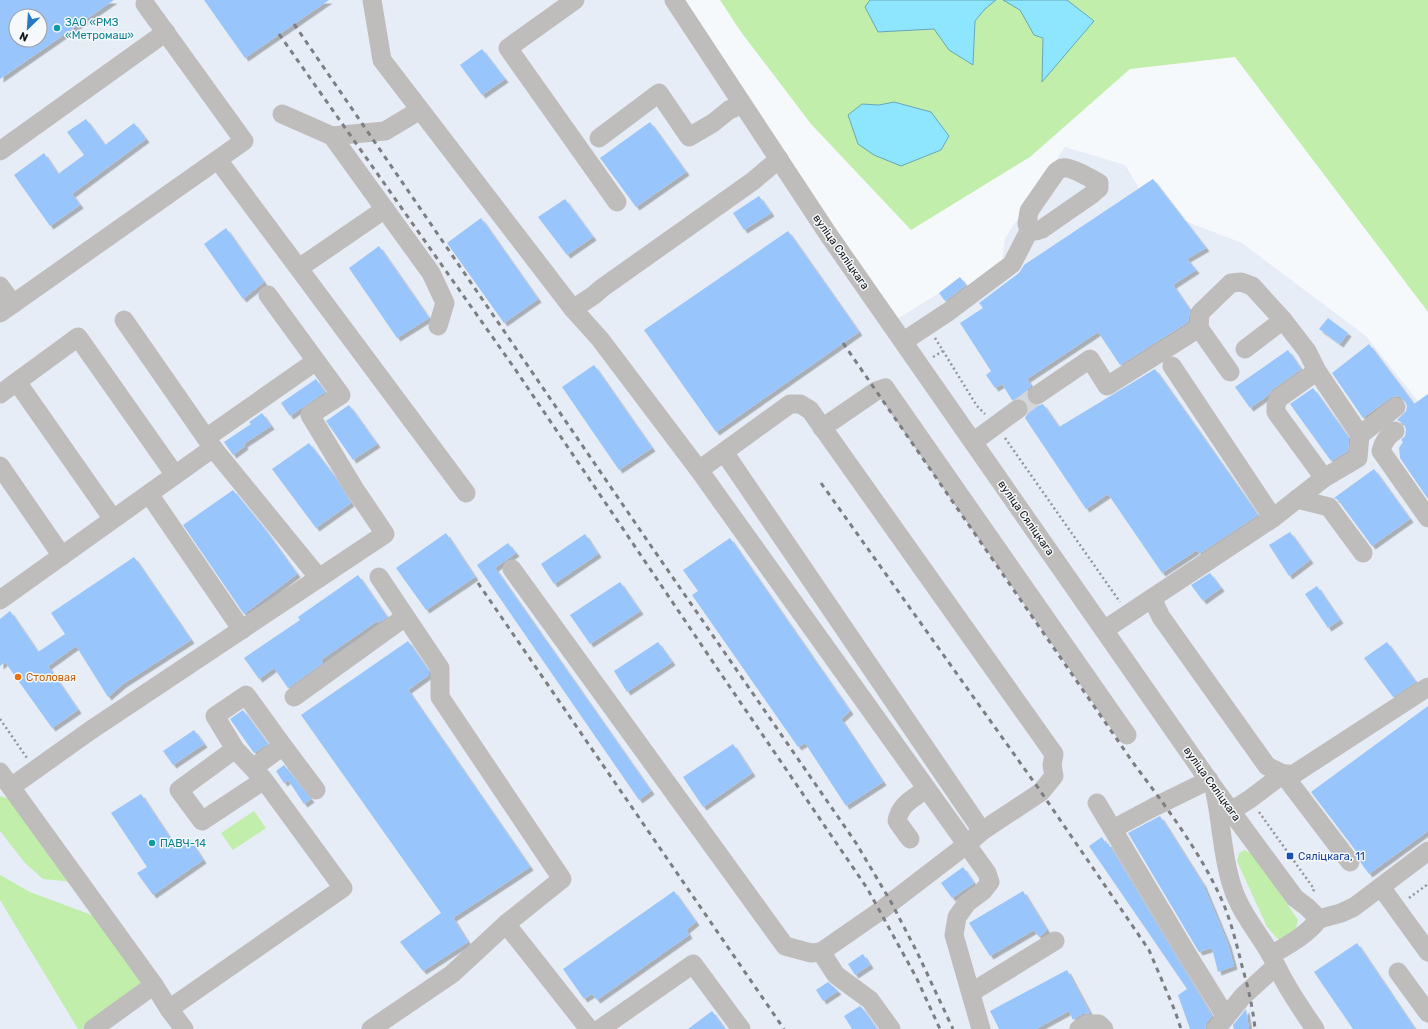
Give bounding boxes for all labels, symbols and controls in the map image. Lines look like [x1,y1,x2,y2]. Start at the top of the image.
north arrow [8,8,48,48]
place label: ЗАО «РМЗ «Метромаш» [65,16,134,42]
marker: ЗАО «РМЗ «Метромаш» [52,23,62,33]
text: N [18,29,30,44]
street label: вуліца Сяліцкага [810,212,872,292]
street label: вуліца Сяліцкага [995,478,1057,558]
place label: Столовая [26,671,76,684]
marker: Столовая [13,672,23,682]
street label: вуліца Сяліцкага [1181,744,1243,824]
place label: ПАВЧ-14 [160,837,206,850]
marker: ПАВЧ-14 [147,838,157,848]
place label: Сяліцкага, 11 [1298,850,1365,863]
marker: Сяліцкага, 11 [1285,851,1295,861]

